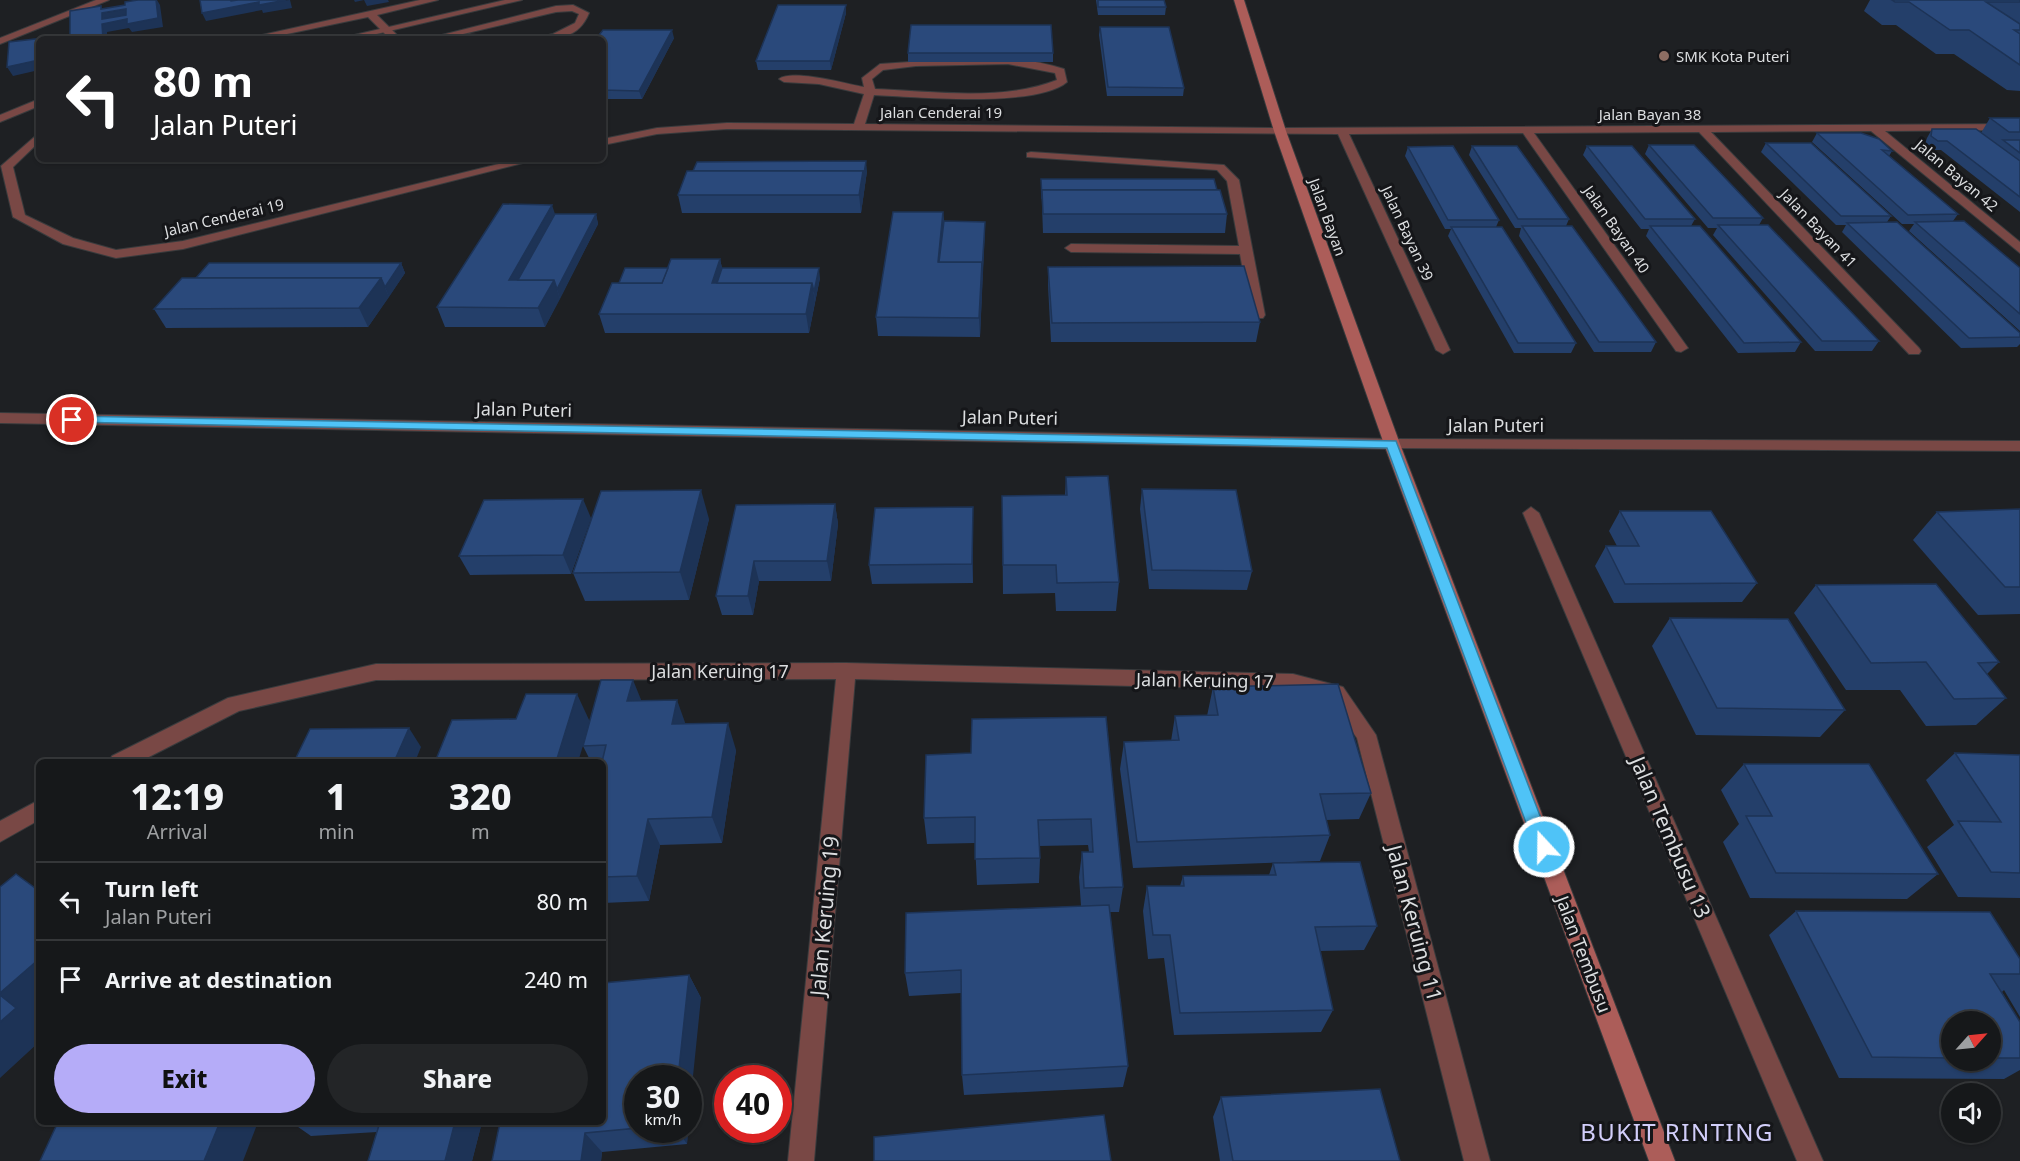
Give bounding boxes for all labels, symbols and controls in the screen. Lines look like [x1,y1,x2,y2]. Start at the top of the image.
place label: SMK Kota Puteri [1676,46,1789,66]
marker: SMK Kota Puteri [1657,49,1671,63]
text: 80 m [153,52,253,109]
icon: left [54,60,132,138]
street label: Jalan Cenderai 19 [878,102,1002,122]
street label: Jalan Bayan 38 [1597,104,1701,124]
text: Jalan Puteri [153,106,297,143]
street label: Jalan Bayan 42 [1910,133,2003,216]
street label: Jalan Bayan [1304,173,1351,259]
street label: Jalan Bayan 39 [1376,180,1439,284]
street label: Jalan Bayan 40 [1578,180,1655,277]
street label: Jalan Bayan 41 [1775,183,1862,272]
street label: Jalan Cenderai 19 [160,194,286,241]
pin [46,394,97,445]
street label: Jalan Puteri [474,396,572,422]
icon: arrive [55,403,88,436]
street label: Jalan Puteri [960,404,1058,430]
street label: Jalan Puteri [1446,413,1544,437]
street label: Jalan Keruing 17 [649,659,789,683]
street label: Jalan Keruing 17 [1134,667,1274,693]
street label: Jalan Tembusu 13 [1623,750,1718,922]
text: 12:19 [130,772,224,821]
text: 1 [326,772,347,821]
text: 320 [449,772,512,821]
position arrow [1512,815,1576,879]
text: Arrival [147,818,208,845]
text: min [318,818,355,845]
text: m [471,818,490,845]
street label: Jalan Keruing 19 [803,835,845,999]
street label: Jalan Keruing 11 [1380,840,1449,1004]
text: Turn left [105,873,199,903]
icon: left [54,885,87,918]
text: 80 m [537,886,588,916]
street label: Jalan Tembusu [1550,890,1617,1016]
text: Jalan Puteri [105,903,212,930]
icon: arrive [54,963,87,996]
text: Arrive at destination [105,964,332,994]
text: 240 m [524,964,588,994]
north arrow [1941,1011,2001,1071]
map controls [1941,1011,2001,1143]
button: Exit [54,1044,315,1113]
button: Share [327,1044,588,1113]
speed limit sign: 40 [714,1065,792,1143]
text: 30 [646,1076,680,1117]
button: sound [1941,1083,2001,1143]
text: km/h [645,1109,681,1129]
district label: BUKIT RINTING [1580,1115,1774,1148]

